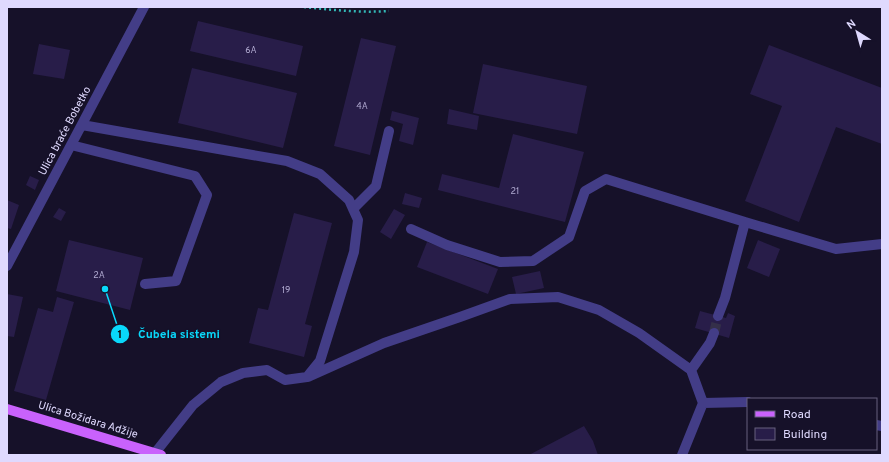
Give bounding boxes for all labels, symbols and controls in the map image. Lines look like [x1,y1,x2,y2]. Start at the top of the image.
north arrow [837,12,877,52]
text: N [844,17,859,33]
house number: 6A [245,45,257,56]
street label: Ulica braće Bobetko [36,84,94,178]
house number: 4A [356,101,368,112]
house number: 21 [511,186,519,197]
house number: 2A [93,270,105,281]
house number: 19 [282,285,290,296]
callout: Čubela sistemi [110,322,228,346]
text: 1 [118,327,122,343]
text: Čubela sistemi [138,327,220,343]
street label: Ulica Božidara Adžije [36,398,140,442]
legend [747,398,877,450]
text: Road [783,407,811,423]
text: Building [783,427,827,443]

